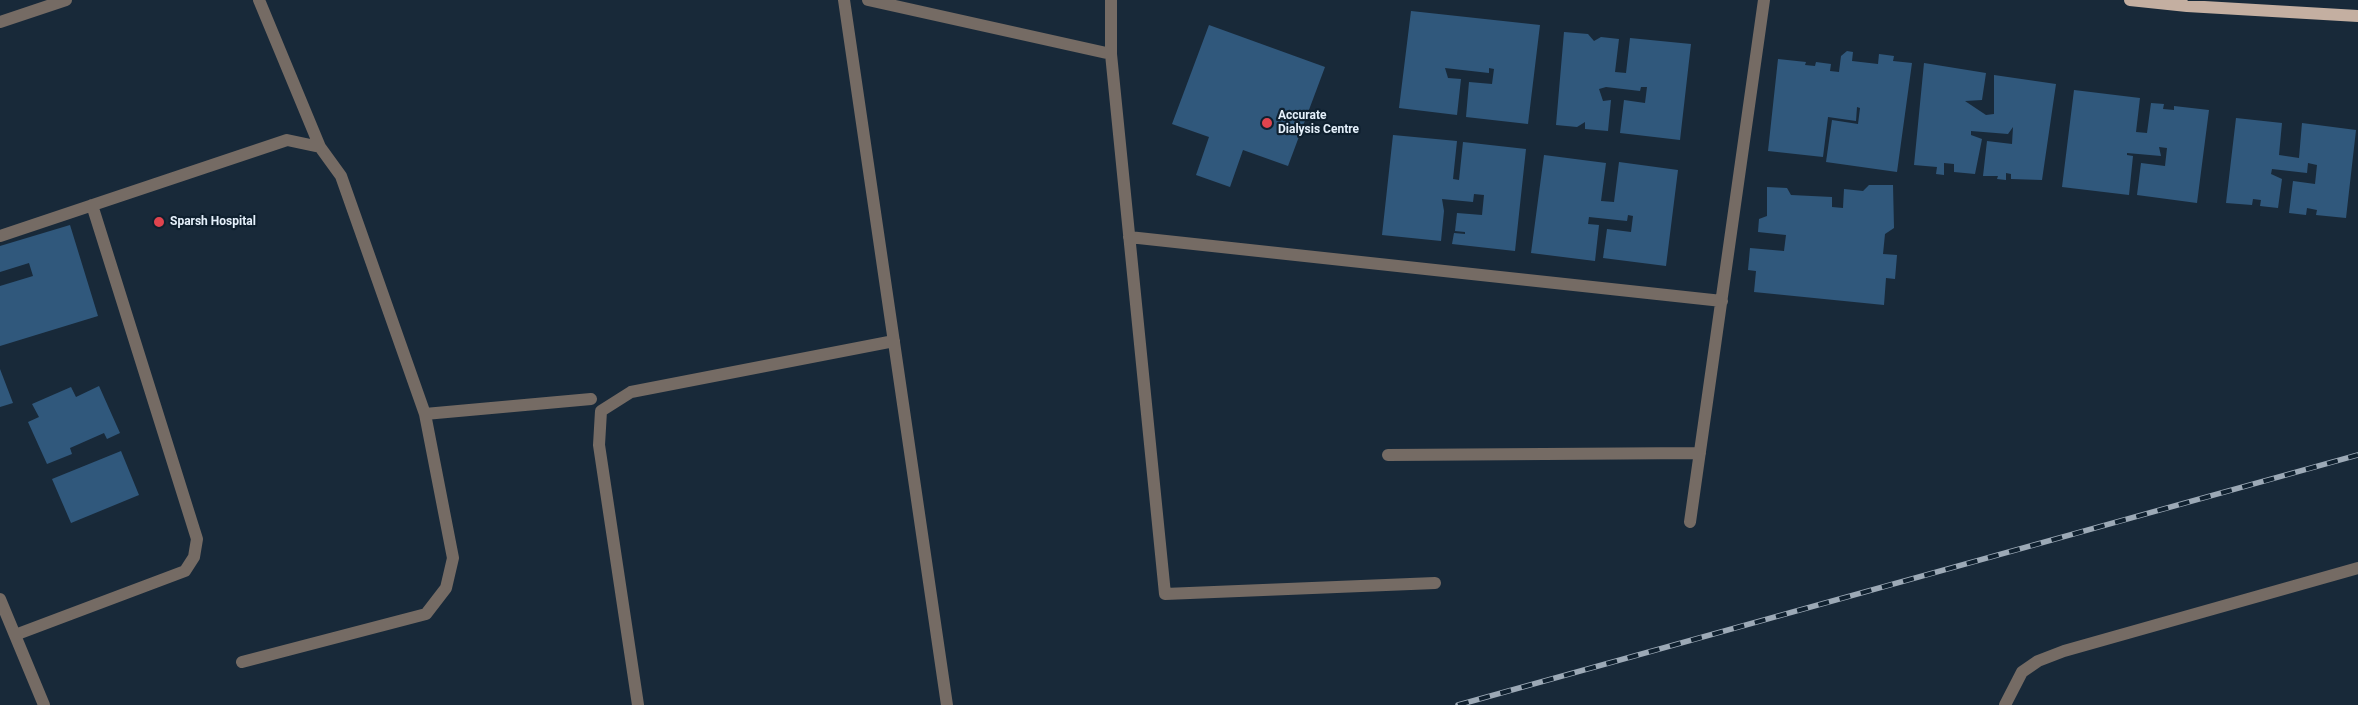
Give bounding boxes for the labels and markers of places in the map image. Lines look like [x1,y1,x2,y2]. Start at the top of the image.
place label: Accurate Dialysis Centre [1278,109,1359,137]
marker: Accurate Dialysis Centre [1260,116,1274,130]
marker: Sparsh Hospital [152,215,166,229]
place label: Sparsh Hospital [170,215,256,229]

